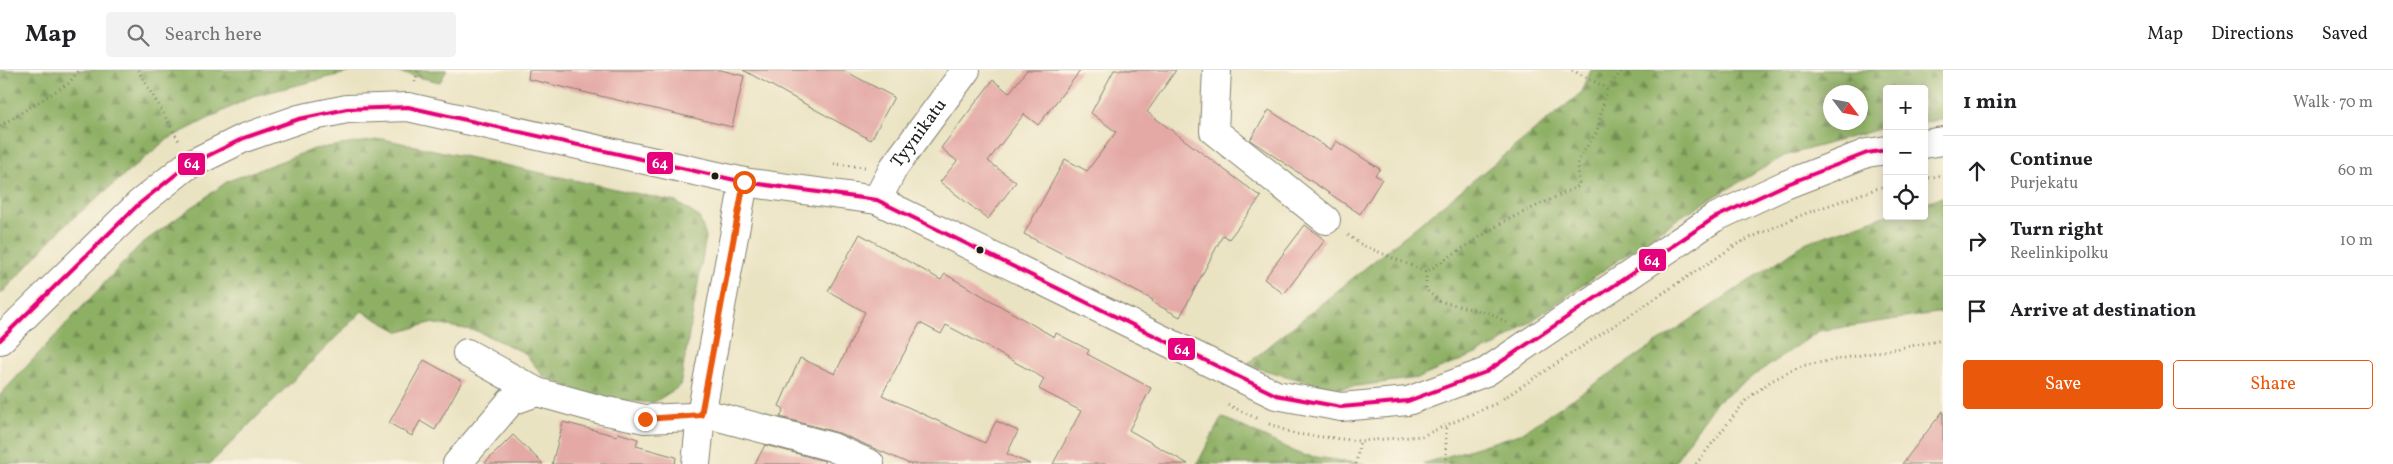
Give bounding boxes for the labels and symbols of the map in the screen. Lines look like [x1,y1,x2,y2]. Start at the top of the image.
north arrow [1823,85,1868,130]
street label: Tyynikatu [885,94,953,173]
line badge: 64 [646,151,674,175]
line badge: 64 [177,152,206,176]
text: 64 [184,155,200,174]
text: 64 [652,155,668,174]
unlabelled marker [710,171,720,181]
route start [733,171,756,194]
unlabelled marker [975,245,985,255]
line badge: 64 [1638,248,1667,272]
text: 64 [1644,252,1660,271]
line badge: 64 [1167,337,1196,361]
text: 64 [1174,341,1190,360]
route end [634,408,657,431]

